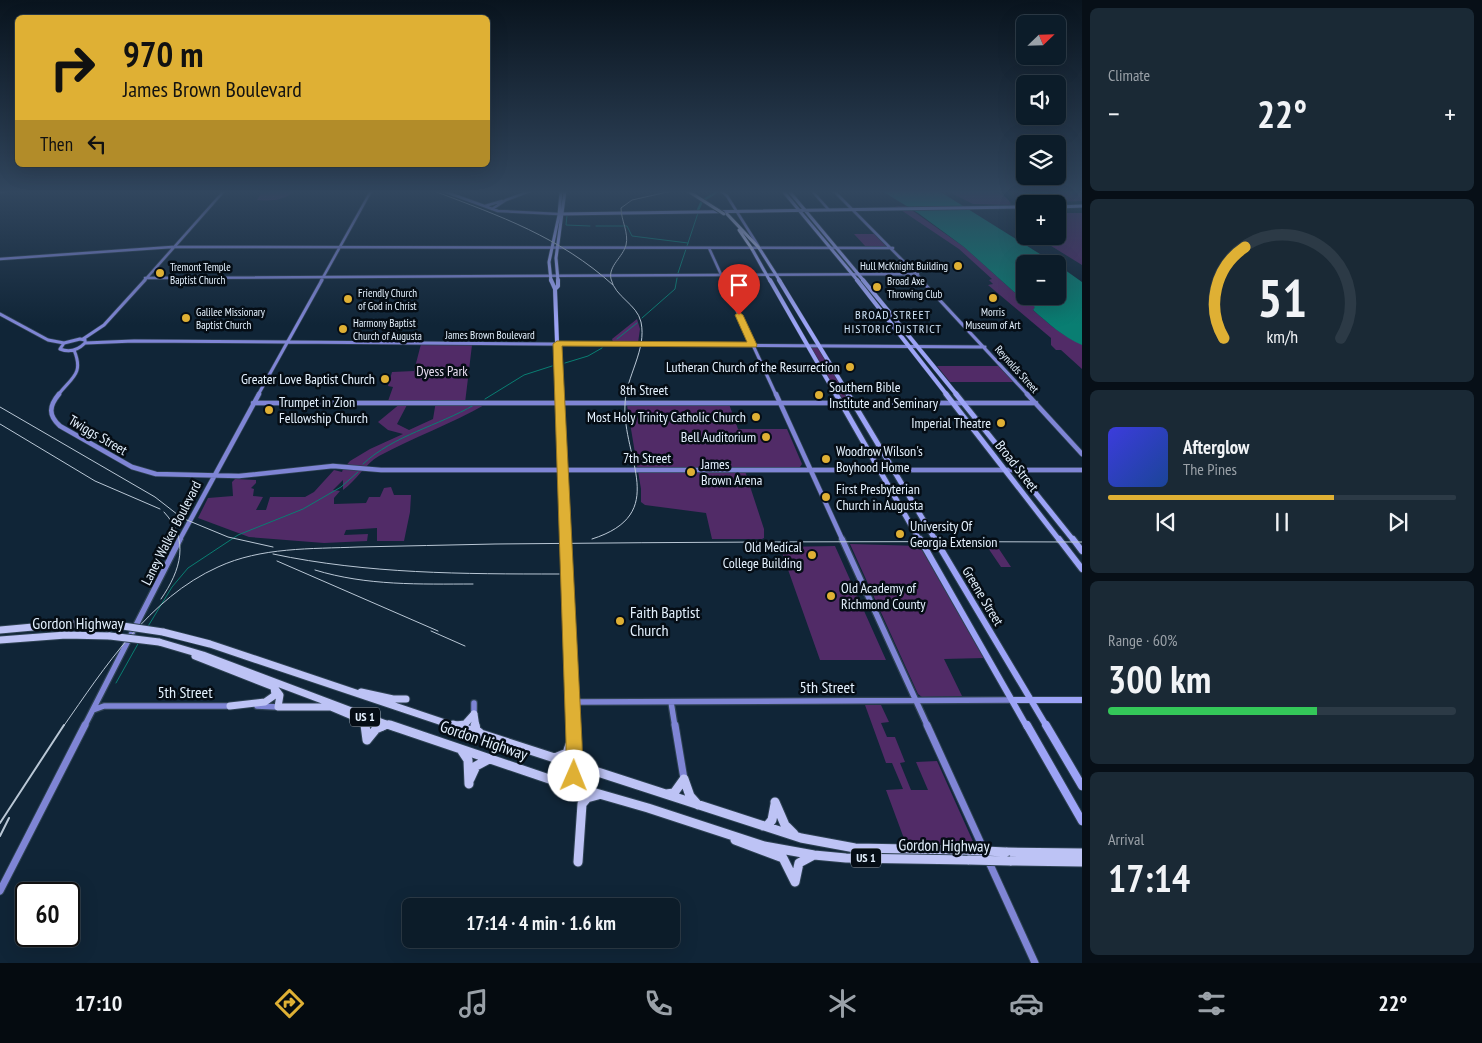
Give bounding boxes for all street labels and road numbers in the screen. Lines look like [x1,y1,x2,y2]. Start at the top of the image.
street label: James Brown Boulevard [444,328,535,342]
street label: Reynolds Street [992,342,1042,396]
street label: 8th Street [620,381,668,399]
street label: Twiggs Street [65,411,131,459]
street label: Broad Street [991,437,1043,495]
street label: 7th Street [623,449,671,467]
street label: Laney Walker Boulevard [137,478,205,588]
street label: Greene Street [958,563,1008,629]
street label: Gordon Highway [32,613,124,633]
street label: 5th Street [799,677,855,697]
street label: 5th Street [157,682,213,702]
road number: US 1 [350,708,380,726]
street label: Gordon Highway [438,716,530,764]
street label: Gordon Highway [898,834,990,856]
road number: US 1 [851,848,881,868]

